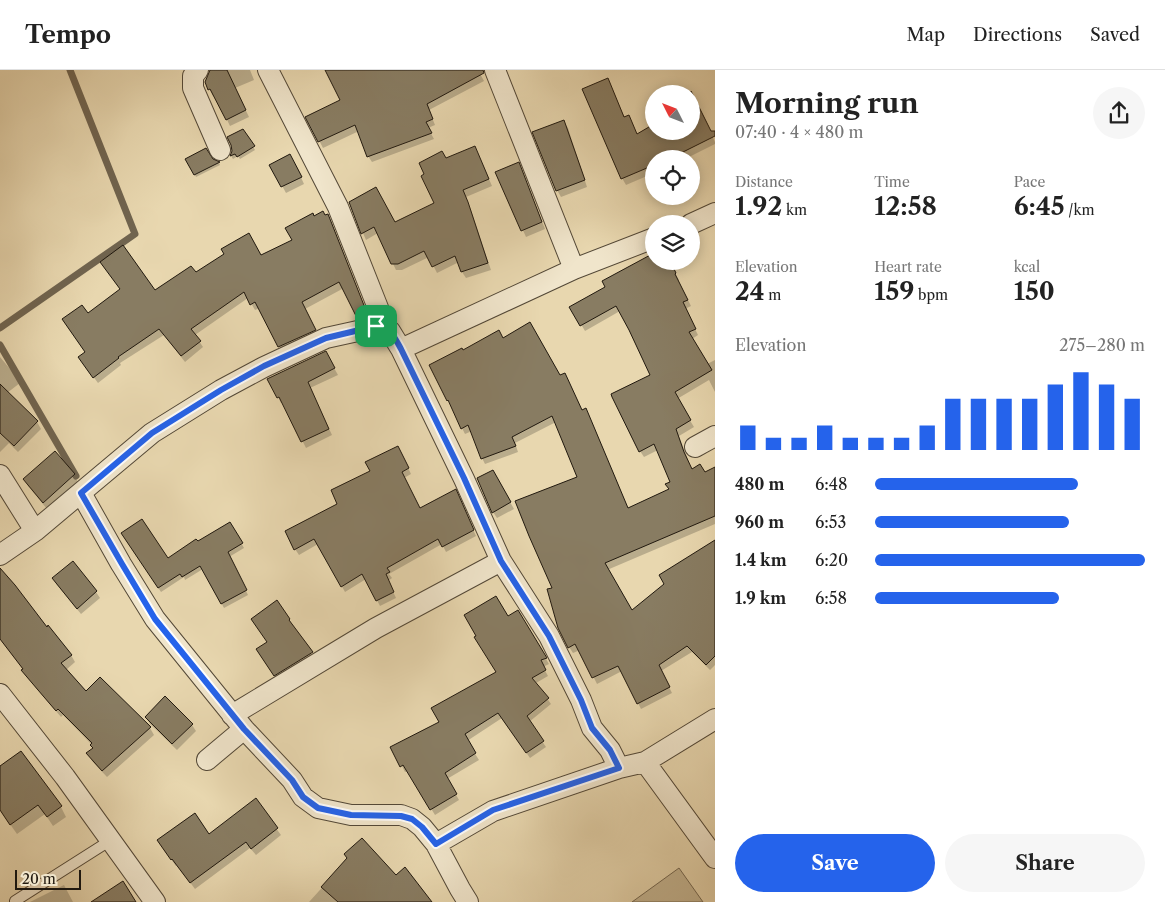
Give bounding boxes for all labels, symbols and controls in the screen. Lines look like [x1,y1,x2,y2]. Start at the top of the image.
text: Tempo [25,20,111,49]
text: Map [906,24,945,46]
text: Directions [973,24,1062,46]
text: Saved [1090,24,1140,46]
north arrow [645,85,700,140]
map controls [645,85,700,270]
text: Morning run [735,86,919,120]
button: share [1093,87,1145,139]
text: 07:40 · 4 × 480 m [735,122,864,142]
button: locate [645,150,700,205]
text: Distance [735,173,793,191]
text: Time [874,173,910,191]
text: Pace [1014,173,1045,191]
text: 1.92 [735,191,782,222]
text: 12:58 [874,191,937,222]
text: 6:45 [1014,191,1065,222]
text: km [782,201,807,219]
text: /km [1065,201,1095,219]
button: layers [645,215,700,270]
text: Elevation [735,258,798,276]
text: Heart rate [874,258,942,276]
text: kcal [1014,258,1040,276]
text: 24 [735,276,765,307]
text: 159 [874,276,914,307]
text: 150 [1014,276,1055,307]
text: m [765,286,781,304]
text: bpm [914,286,948,304]
pin [355,305,397,347]
icon: arrive [362,312,390,340]
text: Elevation [735,335,806,355]
text: 275–280 m [1059,335,1145,355]
text: 480 m [735,474,784,494]
text: 6:48 [815,474,848,494]
text: 960 m [735,512,784,532]
text: 6:53 [815,512,846,532]
text: 1.4 km [735,550,787,570]
text: 6:20 [815,550,848,570]
text: 1.9 km [735,588,786,608]
text: 6:58 [815,588,847,608]
button: Save [735,834,935,892]
button: Share [945,834,1145,892]
scale bar [15,867,81,890]
text: 20 m [22,870,56,888]

